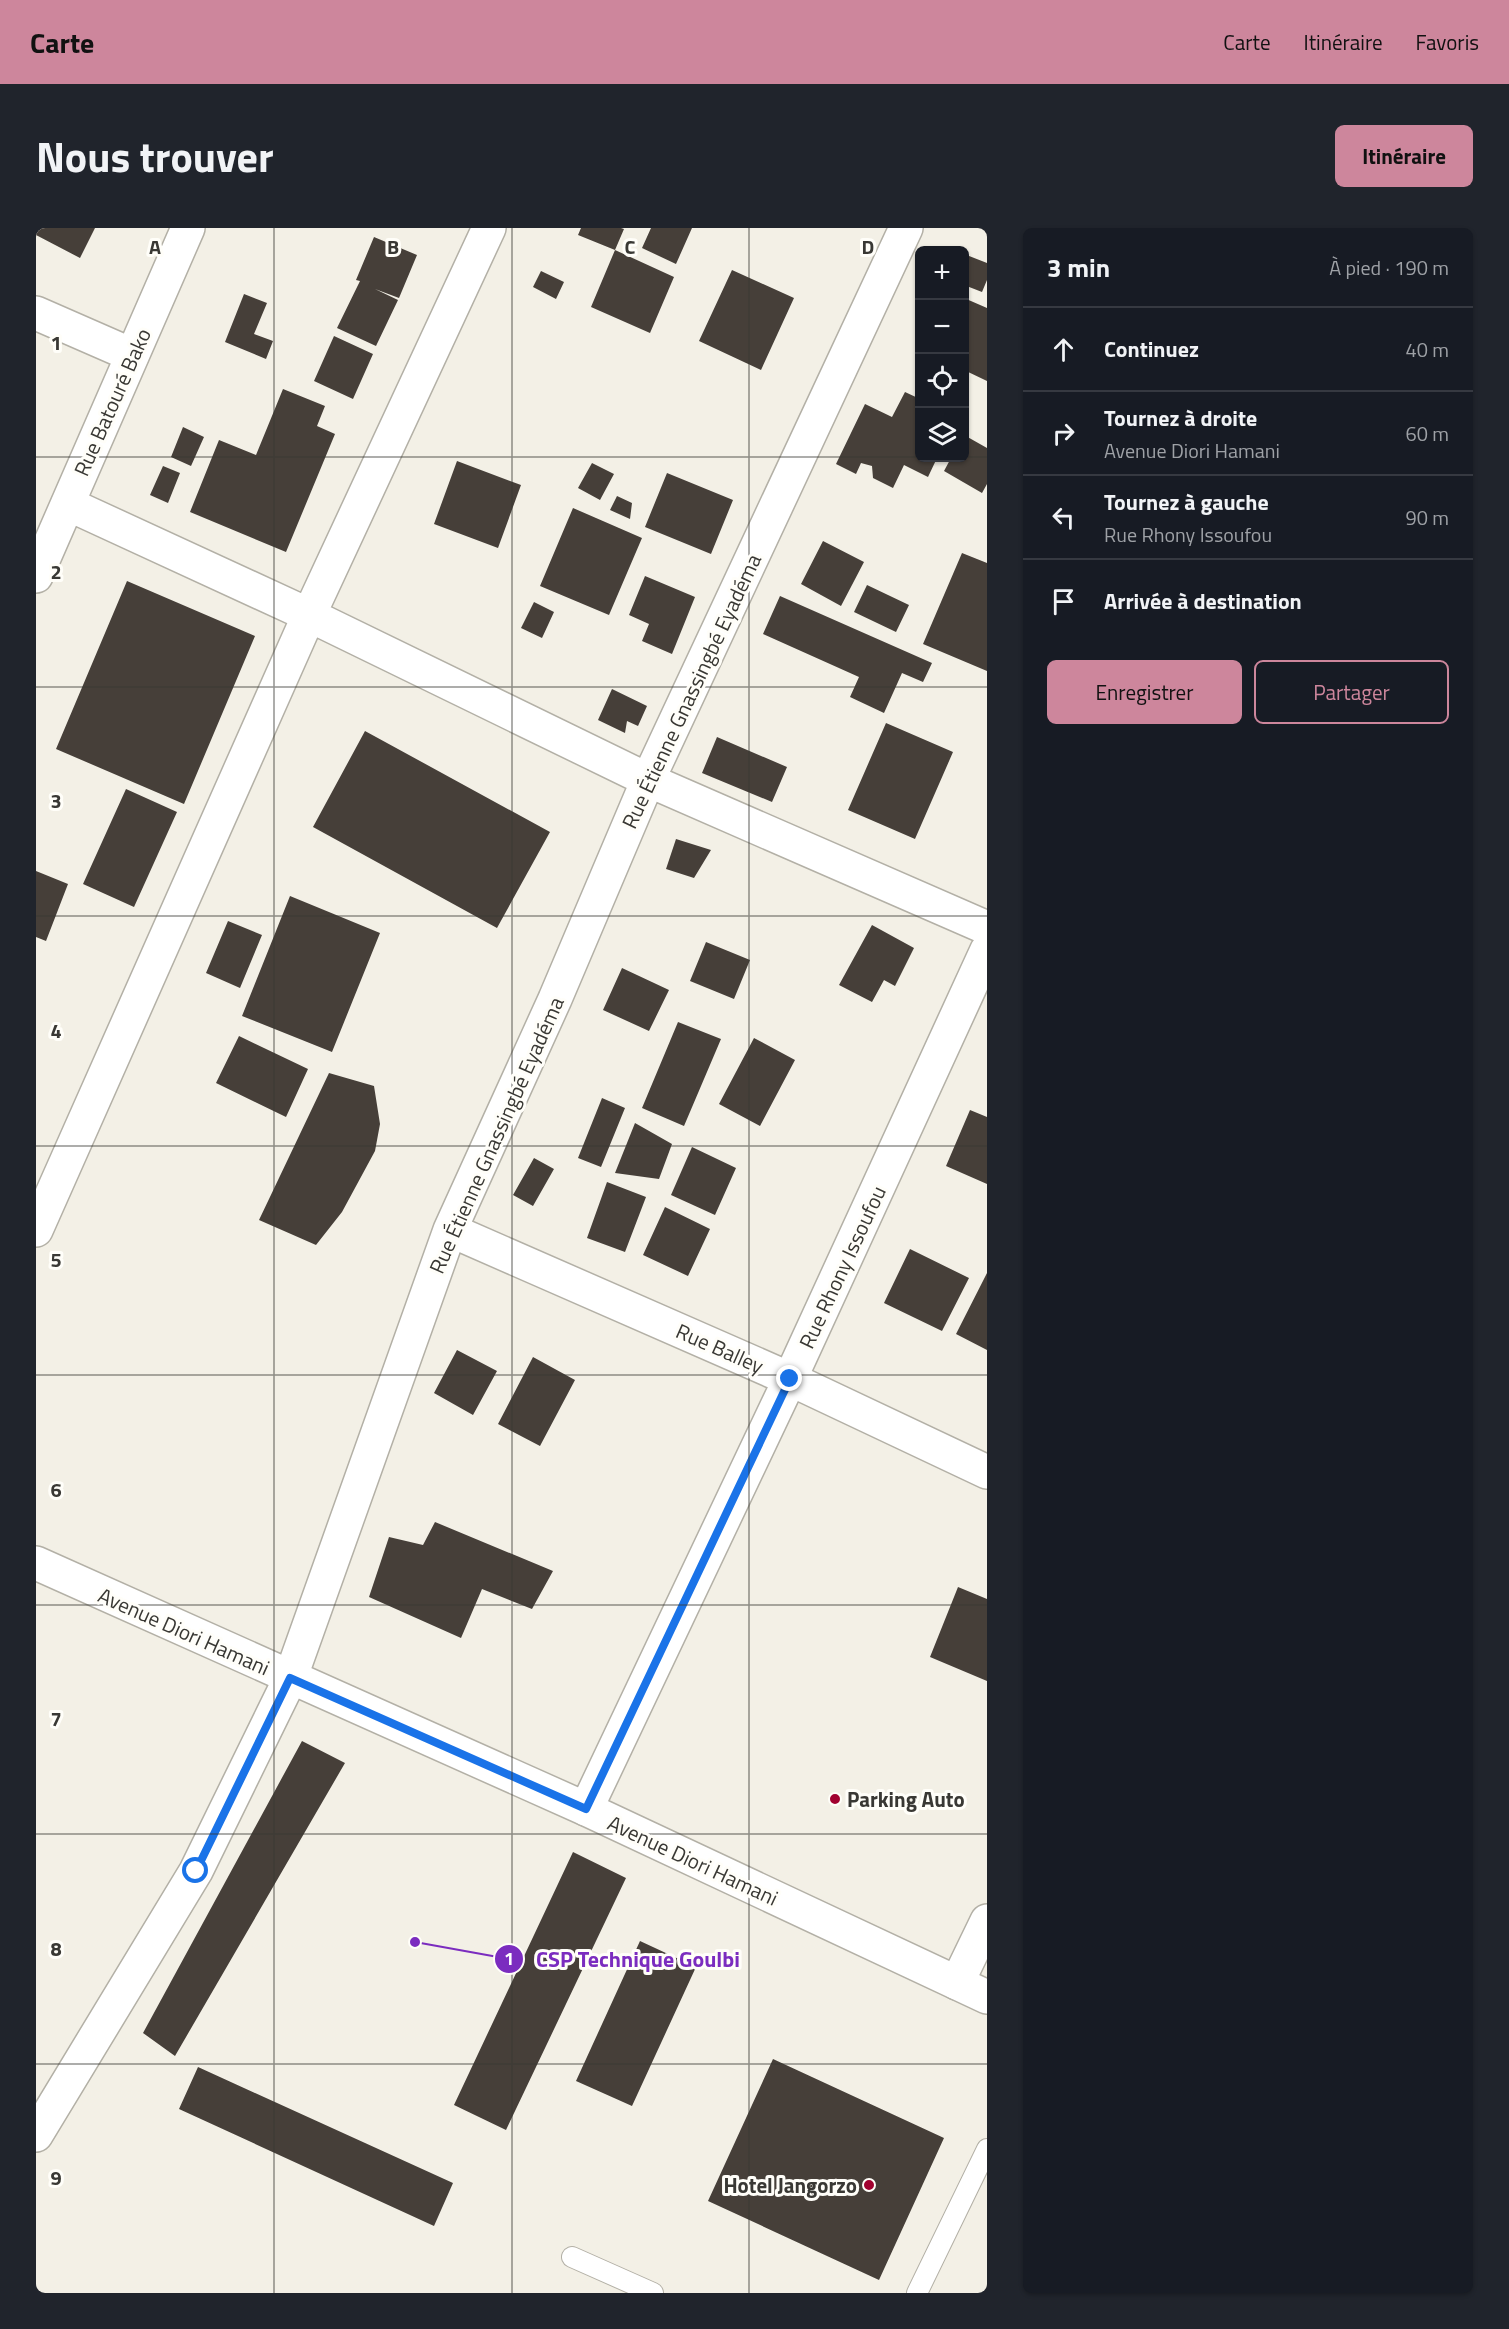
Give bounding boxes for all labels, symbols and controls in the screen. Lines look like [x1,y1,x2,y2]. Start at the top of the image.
text: Carte [30,21,94,64]
text: Carte [1223,26,1271,58]
text: Itinéraire [1304,26,1383,58]
text: Favoris [1416,26,1479,58]
text: Nous trouver [36,124,274,188]
button: Itinéraire [1335,125,1473,187]
text: A [149,231,161,262]
text: B [387,231,399,262]
text: C [625,231,636,262]
text: D [862,231,874,262]
map controls [915,246,969,462]
button: + [915,246,969,300]
text: 3 min [1047,248,1110,287]
text: À pied · 190 m [1329,252,1449,283]
button: − [915,300,969,354]
street label: Rue Batouré Bako [65,323,159,481]
text: 1 [50,327,62,358]
text: Continuez [1104,332,1199,366]
icon: ahead [1047,333,1080,366]
text: 40 m [1405,334,1449,365]
button: locate [915,354,969,408]
text: Tournez à droite [1104,401,1257,435]
button: layers [915,408,969,462]
icon: right [1047,417,1080,450]
text: 60 m [1405,418,1449,449]
text: Avenue Diori Hamani [1104,435,1280,466]
text: Tournez à gauche [1104,485,1269,519]
icon: left [1047,501,1080,534]
text: 90 m [1405,502,1449,533]
text: Rue Rhony Issoufou [1104,519,1272,550]
street label: Rue Étienne Gnassingbé Eyadéma [613,548,769,834]
text: 2 [50,556,62,587]
text: Arrivée à destination [1104,584,1302,618]
icon: arrive [1047,585,1080,618]
button: Enregistrer [1047,660,1242,724]
button: Partager [1254,660,1449,724]
text: 3 [50,785,62,816]
street label: Rue Étienne Gnassingbé Eyadéma [420,991,572,1279]
text: 4 [50,1015,62,1046]
street label: Rue Rhony Issoufou [790,1180,894,1354]
text: 5 [50,1244,62,1275]
street label: Rue Balley [671,1314,769,1382]
route end [776,1365,802,1391]
text: 6 [50,1474,62,1505]
street label: Avenue Diori Hamani [93,1579,275,1683]
text: 7 [50,1703,62,1734]
place label: Parking Auto [847,1783,965,1815]
marker: Parking Auto [828,1792,842,1806]
street label: Avenue Diori Hamani [603,1806,783,1914]
route start [182,1857,208,1883]
text: 8 [50,1933,62,1964]
callout: CSP Technique Goulbi [494,1939,752,1979]
text: CSP Technique Goulbi [536,1942,740,1976]
text: 1 [504,1945,514,1972]
text: 9 [50,2162,62,2193]
place label: Hotel Jangorzo [724,2169,857,2201]
marker: Hotel Jangorzo [862,2178,876,2192]

